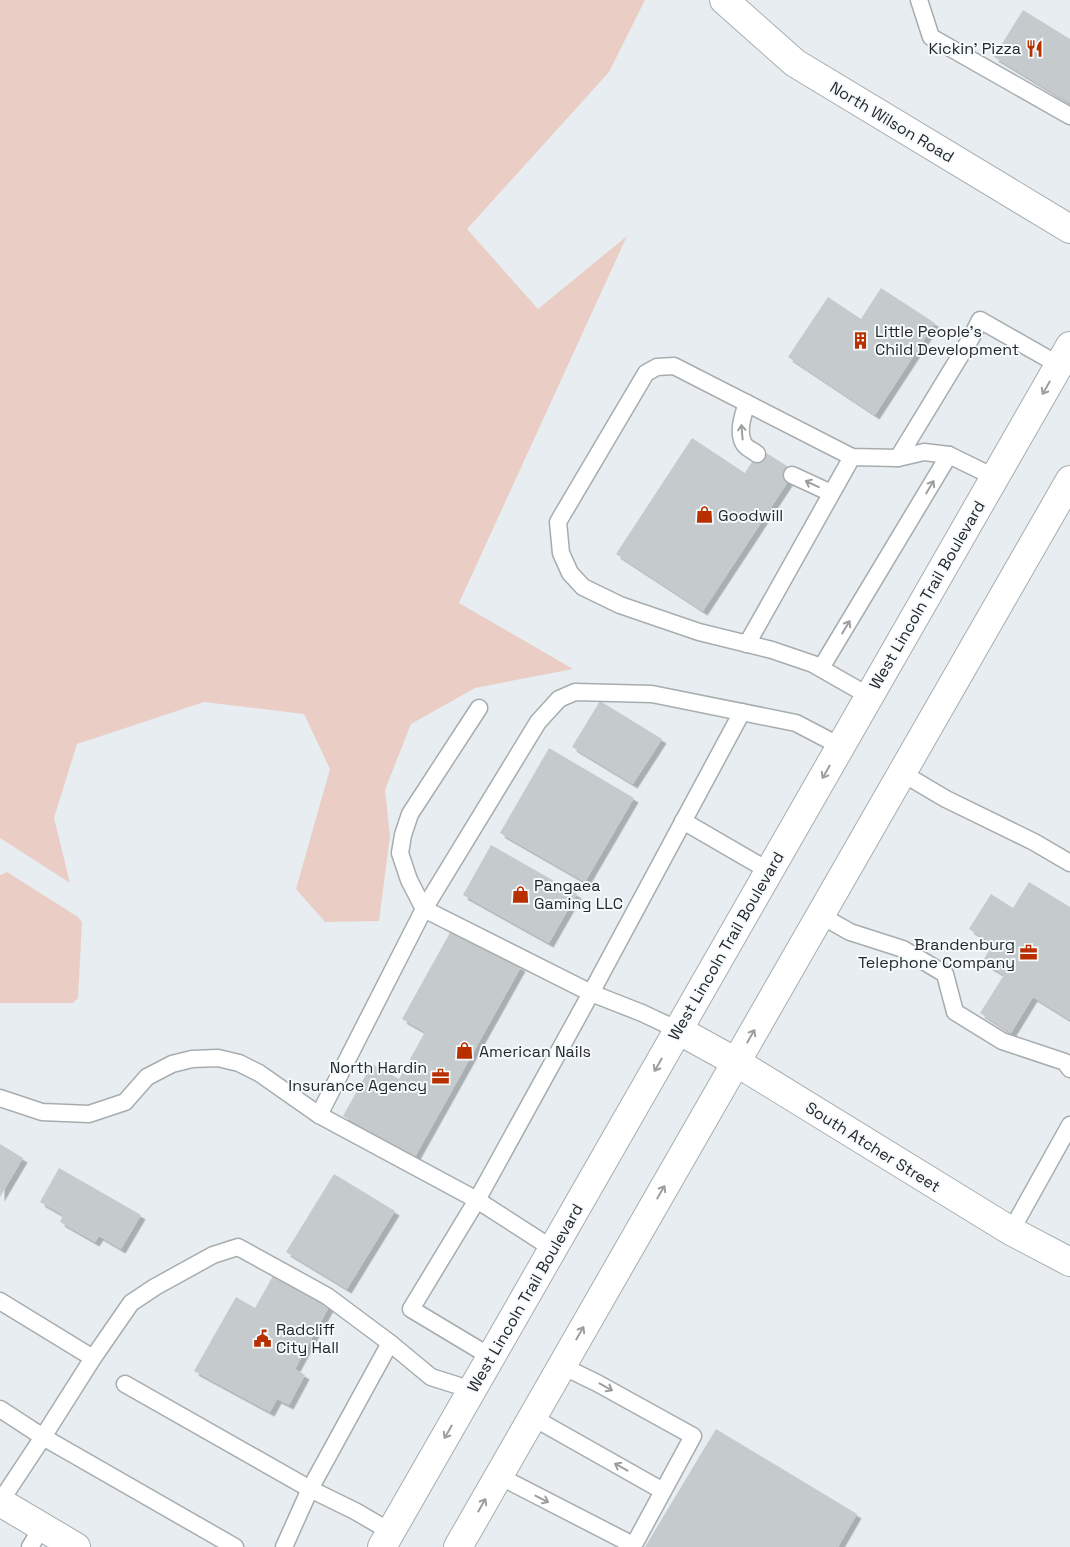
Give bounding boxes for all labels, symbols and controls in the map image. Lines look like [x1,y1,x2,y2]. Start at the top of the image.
place label: Kickin' Pizza [928,38,1021,59]
restaurant icon: Kickin' Pizza [1025,38,1045,58]
street label: North Wilson Road [826,77,958,167]
place label: Little People's Child Development [875,321,1019,360]
building icon: Little People's Child Development [851,330,871,350]
one-way arrow [1040,380,1050,395]
one-way arrow [738,424,747,440]
one-way arrow [805,479,820,488]
one-way arrow [925,481,935,495]
street label: West Lincoln Trail Boulevard [864,497,990,693]
shop icon: Goodwill [694,505,714,525]
place label: Goodwill [718,505,783,526]
one-way arrow [842,620,852,634]
one-way arrow [820,764,830,779]
street label: West Lincoln Trail Boulevard [663,848,789,1044]
place label: Pangaea Gaming LLC [534,875,623,914]
shop icon: Pangaea Gaming LLC [510,884,530,904]
place label: Brandenburg Telephone Company [858,934,1015,973]
office icon: Brandenburg Telephone Company [1019,943,1039,963]
one-way arrow [746,1030,756,1044]
shop icon: American Nails [455,1041,475,1061]
place label: American Nails [479,1041,591,1062]
place label: North Hardin Insurance Agency [288,1057,427,1096]
one-way arrow [653,1057,663,1072]
office icon: North Hardin Insurance Agency [431,1066,451,1086]
street label: South Atcher Street [802,1097,944,1197]
one-way arrow [656,1185,666,1200]
street label: West Lincoln Trail Boulevard [462,1200,588,1396]
place label: Radcliff City Hall [276,1319,339,1358]
one-way arrow [576,1327,586,1341]
public building icon: Radcliff City Hall [252,1328,272,1348]
one-way arrow [598,1383,612,1393]
one-way arrow [443,1425,453,1440]
one-way arrow [613,1462,628,1472]
one-way arrow [534,1495,549,1504]
one-way arrow [477,1497,487,1512]

